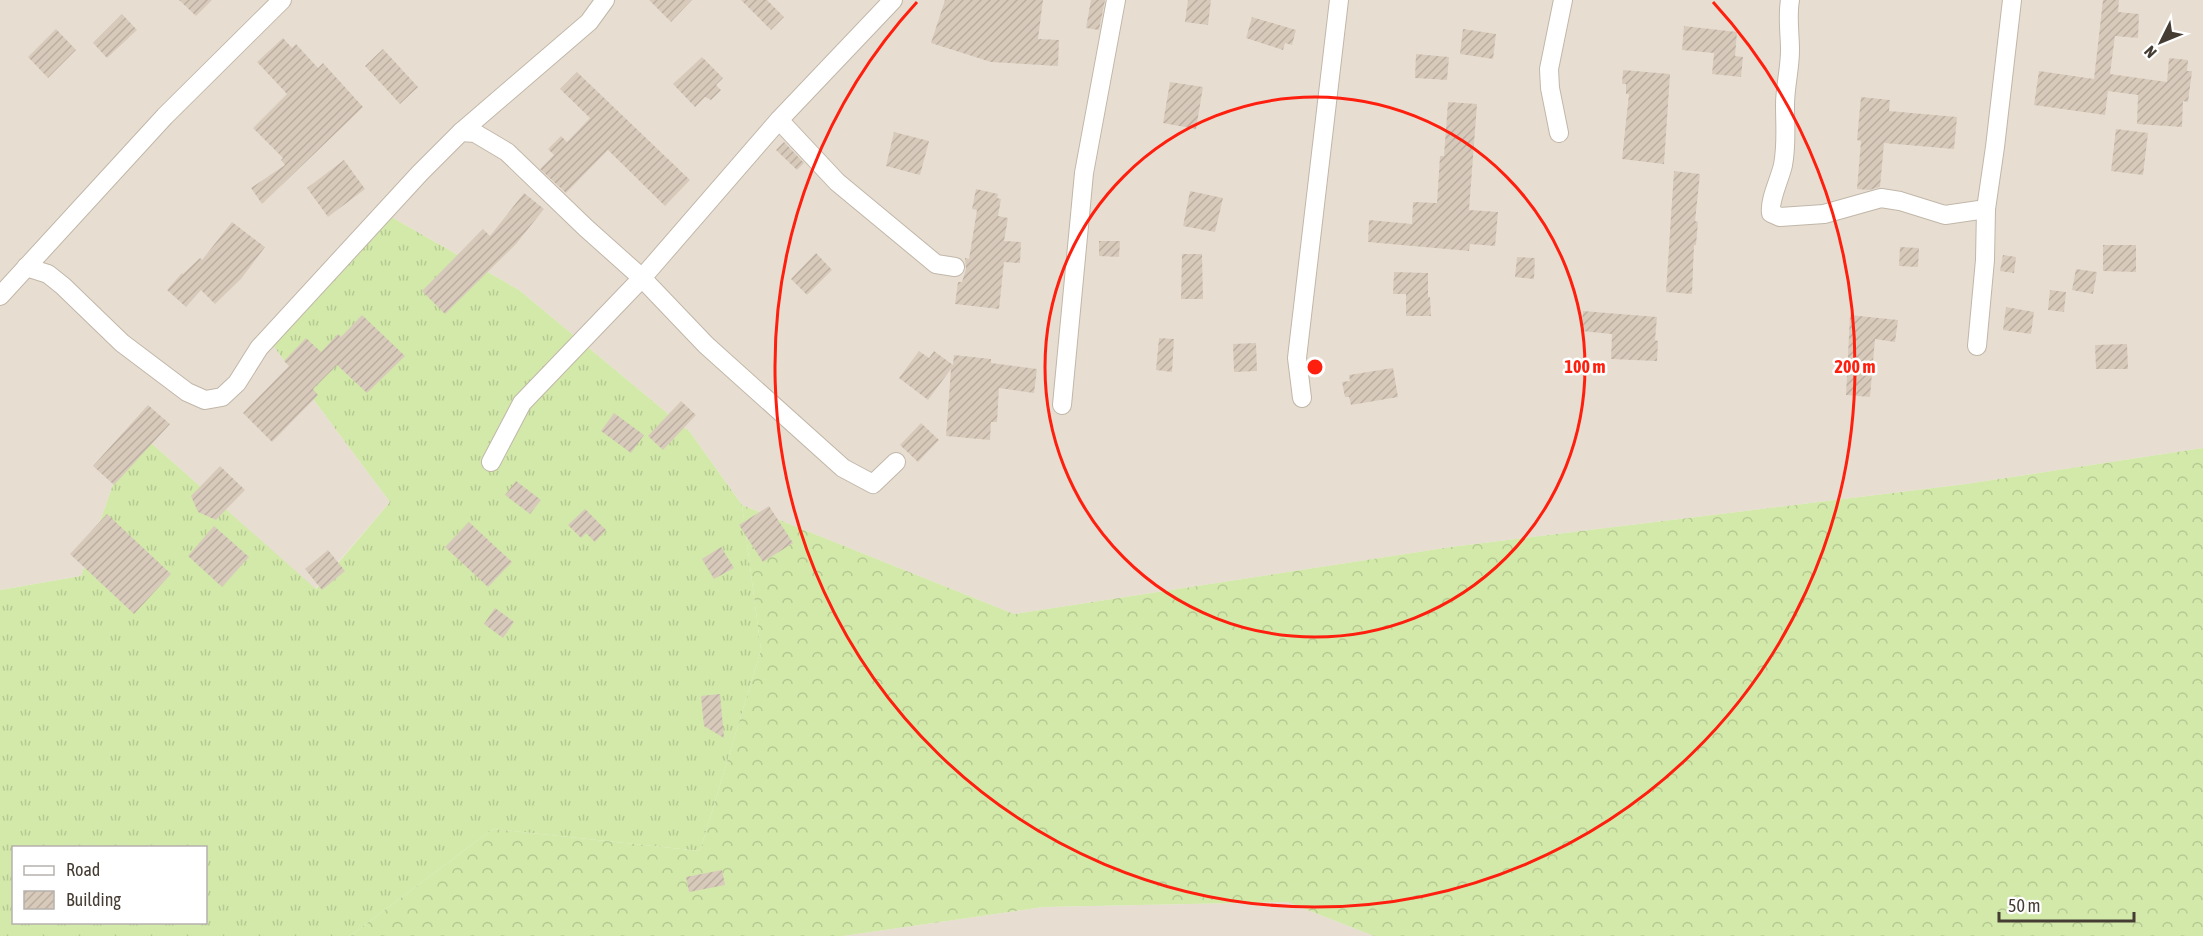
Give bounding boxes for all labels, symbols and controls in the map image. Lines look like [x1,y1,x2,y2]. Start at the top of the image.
north arrow [2131,12,2191,72]
text: N [2140,43,2160,62]
text: 100 m [1565,356,1605,377]
text: 200 m [1835,356,1875,377]
centre of rings [1305,357,1325,377]
legend [12,846,207,924]
text: Road [66,859,100,880]
scale bar [1999,885,2134,923]
text: Building [66,889,121,910]
text: 50 m [2008,895,2040,916]

